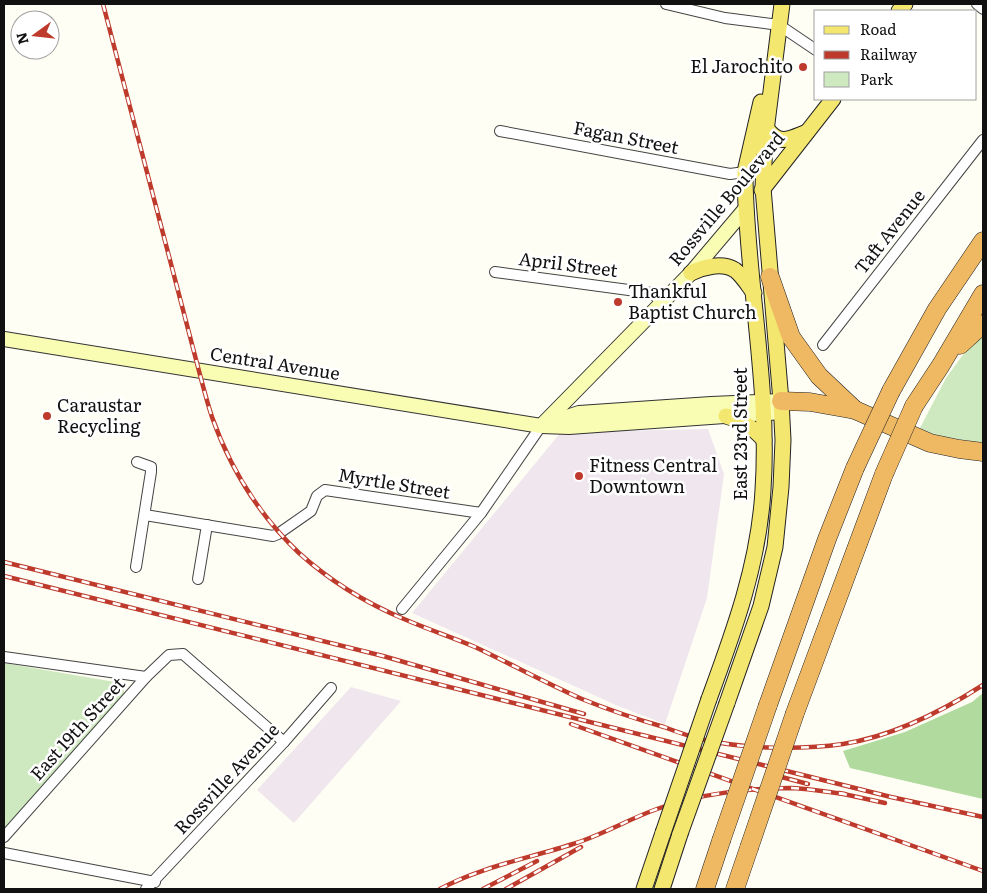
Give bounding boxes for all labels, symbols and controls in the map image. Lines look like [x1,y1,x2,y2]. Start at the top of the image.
north arrow [10,10,60,60]
legend [814,10,977,100]
text: Road [860,17,896,40]
text: N [10,30,33,47]
text: Railway [860,42,918,65]
place label: El Jarochito [690,52,793,79]
marker: El Jarochito [797,61,809,73]
text: Park [860,67,894,90]
street label: Fagan Street [571,113,682,160]
street label: Rossville Boulevard [661,125,790,271]
street label: Taft Avenue [847,183,931,280]
street label: April Street [517,244,620,283]
place label: Thankful Baptist Church [628,277,757,325]
marker: Thankful Baptist Church [612,296,624,308]
street label: Central Avenue [208,339,342,386]
street label: East 23rd Street [726,367,753,501]
place label: Caraustar Recycling [57,391,142,439]
marker: Caraustar Recycling [41,410,53,422]
place label: Fitness Central Downtown [589,451,717,499]
street label: Myrtle Street [336,460,453,505]
marker: Fitness Central Downtown [573,470,585,482]
street label: East 19th Street [23,670,131,786]
street label: Rossville Avenue [167,716,285,840]

